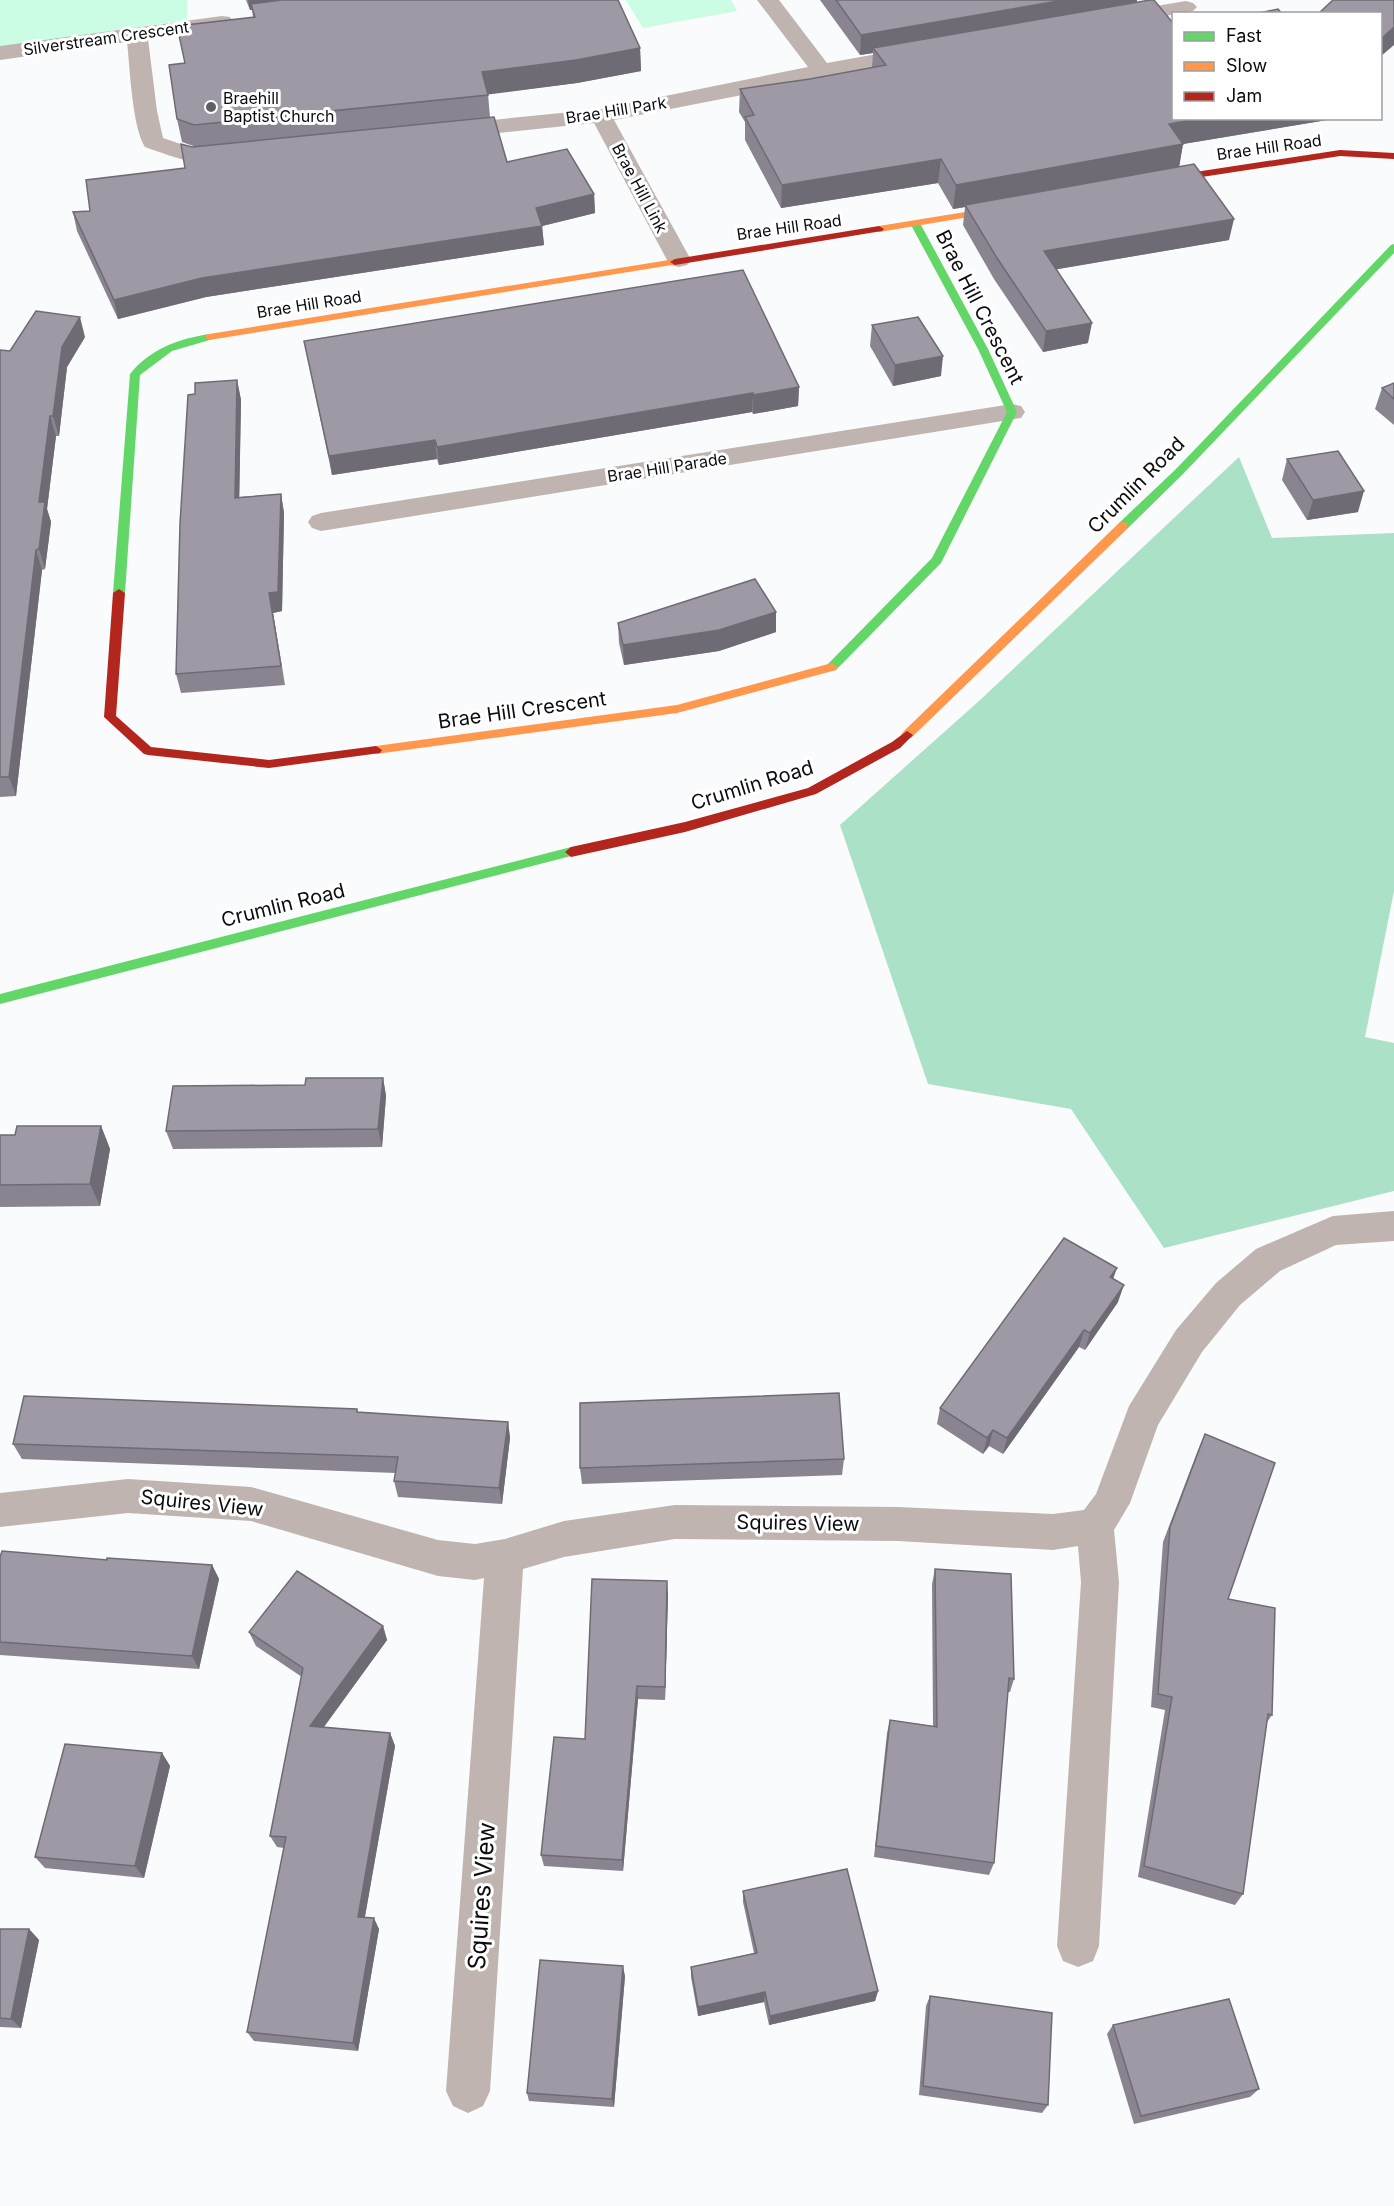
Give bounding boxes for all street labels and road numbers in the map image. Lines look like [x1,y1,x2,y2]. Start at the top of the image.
street label: Silverstream Crescent [22,16,190,60]
street label: Brae Hill Park [564,92,668,128]
street label: Brae Hill Road [1215,130,1323,164]
street label: Brae Hill Link [608,140,672,236]
street label: Brae Hill Road [735,210,843,244]
street label: Brae Hill Crescent [931,226,1029,388]
street label: Brae Hill Road [255,286,363,322]
street label: Crumlin Road [1083,432,1189,538]
street label: Brae Hill Parade [606,448,728,486]
street label: Brae Hill Crescent [436,686,608,734]
street label: Crumlin Road [688,755,816,815]
street label: Crumlin Road [219,878,347,932]
street label: Squires View [140,1485,264,1521]
street label: Squires View [736,1510,860,1536]
street label: Squires View [462,1821,501,1971]

